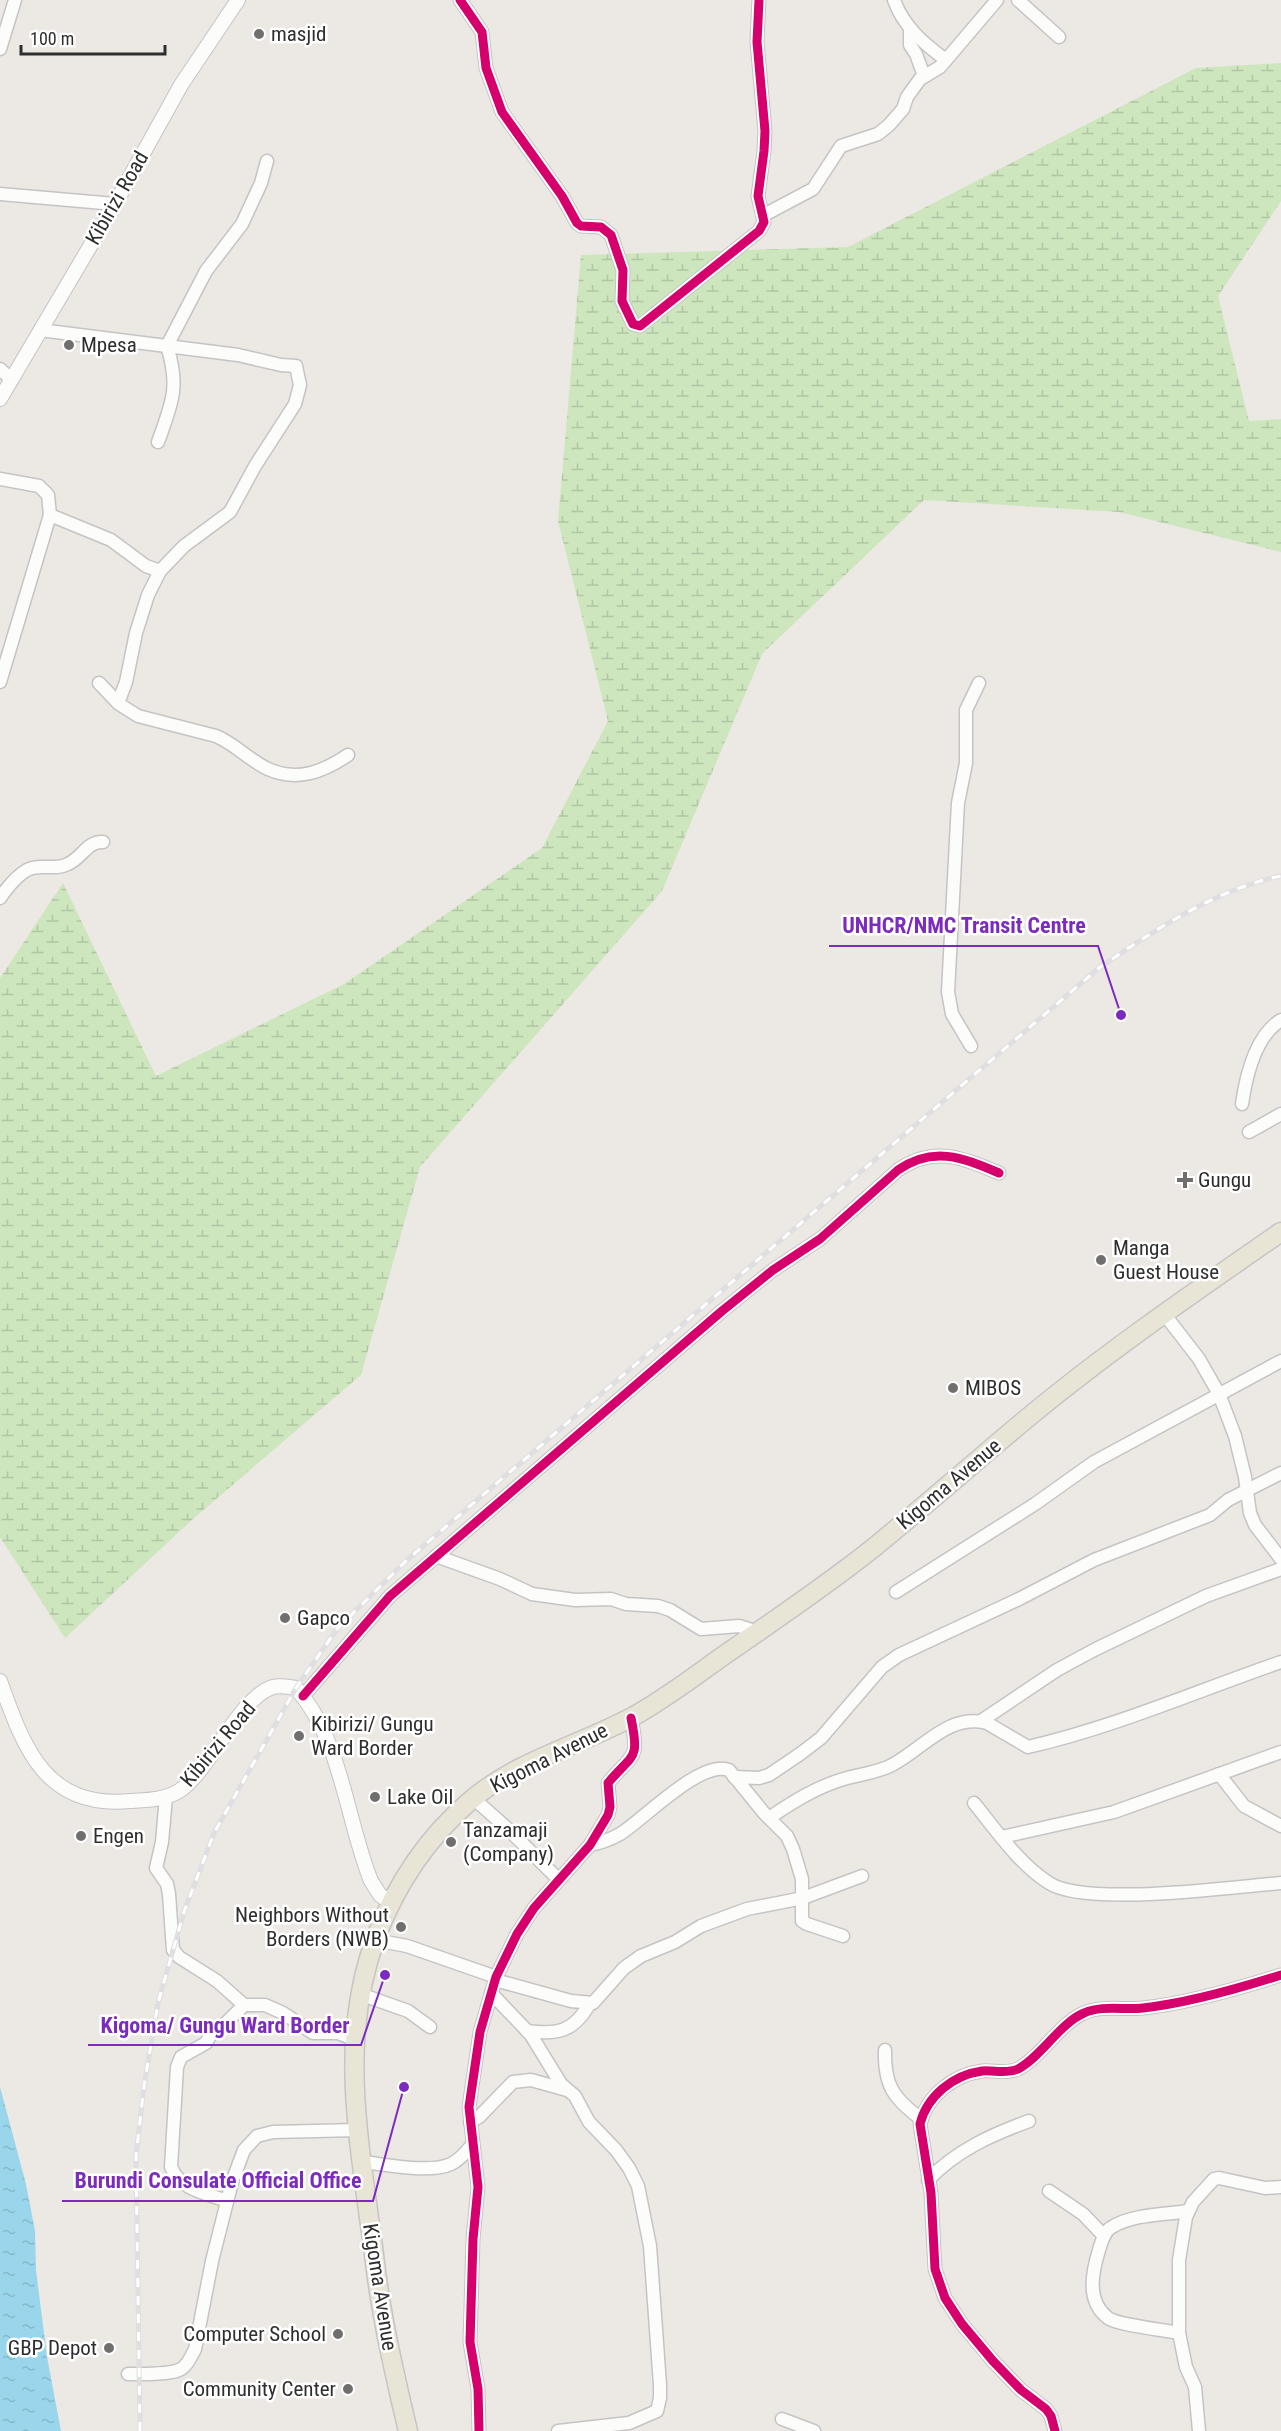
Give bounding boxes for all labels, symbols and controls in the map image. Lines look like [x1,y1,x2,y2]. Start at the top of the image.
scale bar [21,18,165,56]
place label: masjid [271,22,326,46]
marker: masjid [252,27,266,41]
text: 100 m [30,28,74,49]
street label: Kibirizi Road [81,147,153,249]
place label: Mpesa [81,333,137,357]
marker: Mpesa [62,338,76,352]
callout: UNHCR/NMC Transit Centre [829,906,1098,946]
text: UNHCR/NMC Transit Centre [842,913,1086,938]
place label: Gungu [1198,1168,1251,1192]
marker: Gungu [1176,1171,1194,1189]
place label: Manga Guest House [1113,1236,1219,1284]
marker: Manga Guest House [1094,1253,1108,1267]
place label: MIBOS [965,1376,1021,1400]
marker: MIBOS [946,1381,960,1395]
street label: Kigoma Avenue [892,1433,1006,1534]
place label: Gapco [297,1606,350,1630]
marker: Gapco [278,1611,292,1625]
street label: Kibirizi Road [175,1697,261,1791]
place label: Kibirizi/ Gungu Ward Border [311,1712,434,1760]
street label: Kigoma Avenue [486,1718,612,1798]
marker: Kibirizi/ Gungu Ward Border [292,1729,306,1743]
place label: Lake Oil [387,1785,453,1809]
marker: Lake Oil [368,1790,382,1804]
place label: Tanzamaji (Company) [463,1818,554,1866]
place label: Engen [93,1824,144,1848]
marker: Engen [74,1829,88,1843]
marker: Tanzamaji (Company) [444,1835,458,1849]
place label: Neighbors Without Borders (NWB) [235,1903,389,1951]
marker: Neighbors Without Borders (NWB) [394,1920,408,1934]
callout: Kigoma/ Gungu Ward Border [88,2005,361,2045]
text: Kigoma/ Gungu Ward Border [101,2013,349,2038]
callout: Burundi Consulate Official Office [62,2161,373,2201]
text: Burundi Consulate Official Office [75,2168,361,2193]
street label: Kigoma Avenue [358,2222,402,2352]
place label: Computer School [183,2322,326,2346]
marker: Computer School [331,2327,345,2341]
place label: GBP Depot [8,2336,97,2360]
marker: GBP Depot [102,2341,116,2355]
place label: Community Center [183,2377,336,2401]
marker: Community Center [341,2382,355,2396]

